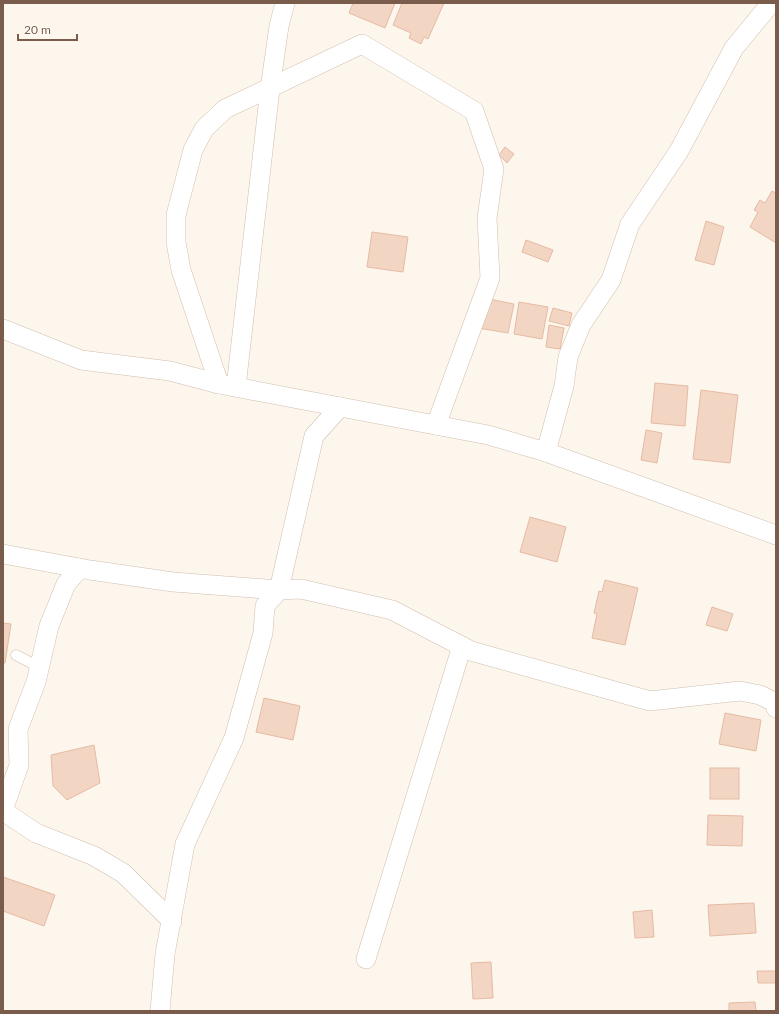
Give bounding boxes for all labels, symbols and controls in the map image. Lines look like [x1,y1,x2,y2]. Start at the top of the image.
scale bar [18,16,77,42]
text: 20 m [24,22,51,37]

